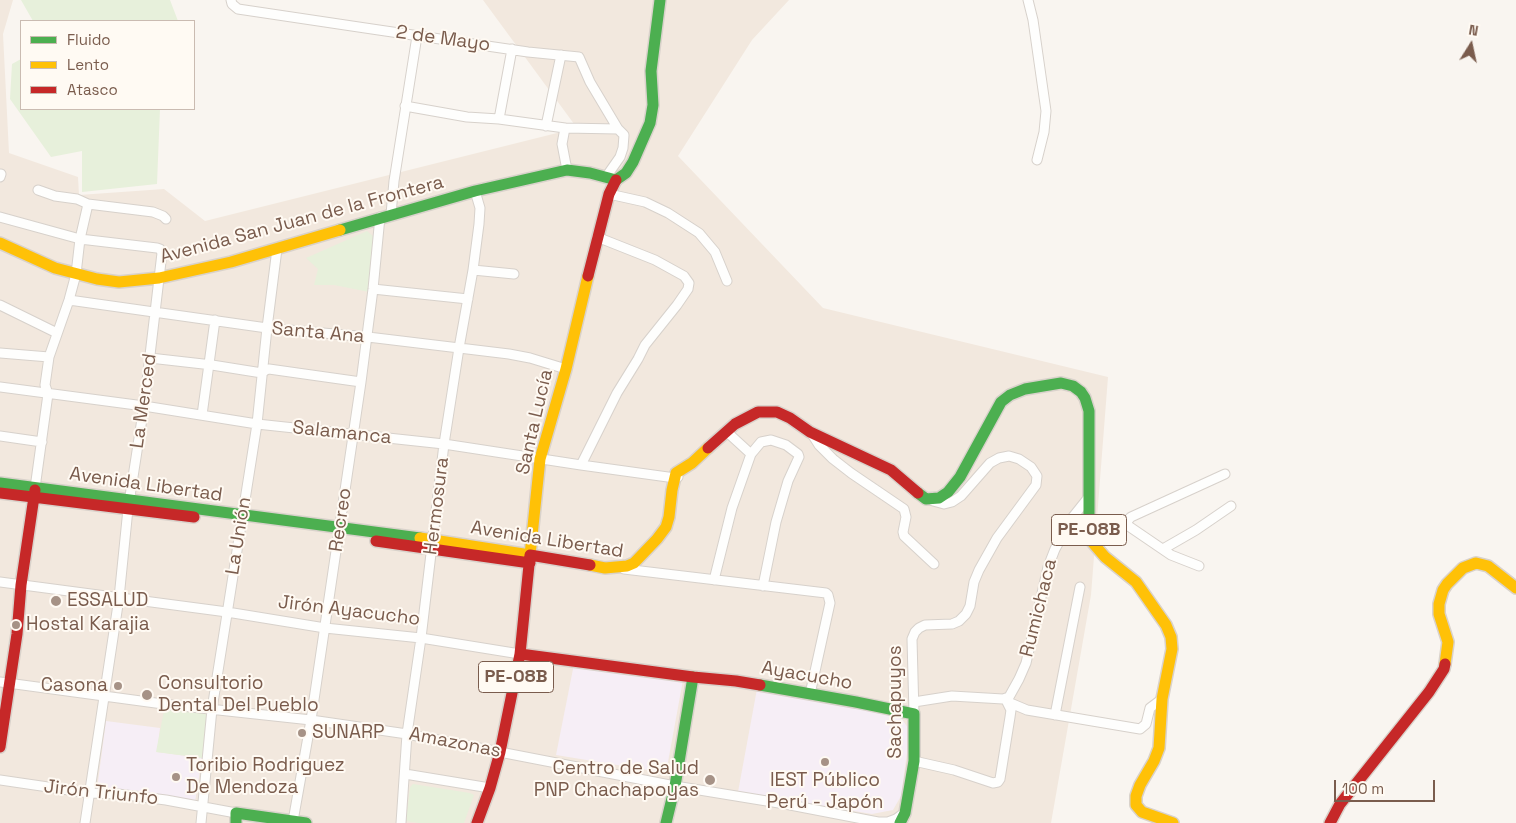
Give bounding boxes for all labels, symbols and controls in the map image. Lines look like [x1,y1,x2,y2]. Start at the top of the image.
legend [20,20,195,110]
north arrow [1446,20,1496,70]
street label: 2 de Mayo [394,21,492,57]
text: N [1467,21,1480,40]
text: Fluido [67,30,111,49]
text: Lento [67,55,109,74]
text: Atasco [67,80,118,99]
street label: Avenida San Juan de la Frontera [158,171,446,269]
street label: Santa Ana [271,318,365,348]
street label: La Merced [126,352,162,450]
street label: Santa Lucía [512,367,558,477]
street label: Salamanca [291,416,393,450]
street label: Hermosura [420,456,454,556]
street label: Avenida Libertad [68,463,224,507]
street label: Recreo [325,487,357,553]
street label: La Unión [222,495,256,577]
road number: PE-08B [1052,514,1126,546]
street label: Avenida Libertad [469,517,625,563]
street label: Rumichaca [1016,556,1062,660]
place label: ESSALUD [67,590,148,612]
street label: Jirón Ayacucho [277,591,421,631]
marker: ESSALUD [49,594,63,608]
place label: Hostal Karajia [26,614,150,636]
marker: Hostal Karajia [10,619,22,631]
street label: Sachapuyos [885,645,907,759]
street label: Ayacucho [760,657,854,695]
road number: PE-08B [478,662,554,692]
place label: Consultorio Dental Del Pueblo [158,673,319,717]
place label: Casona [41,675,108,697]
marker: Casona [112,680,124,692]
marker: Consultorio Dental Del Pueblo [140,688,154,702]
place label: SUNARP [312,722,384,744]
street label: Amazonas [407,723,503,763]
marker: SUNARP [296,727,308,739]
place label: Toribio Rodriguez De Mendoza [186,755,345,799]
marker: IEST Público Perú - Japón [819,756,831,768]
place label: Centro de Salud PNP Chachapoyas [534,758,699,802]
place label: IEST Público Perú - Japón [767,770,883,814]
scale bar [1336,770,1437,802]
marker: Toribio Rodriguez De Mendoza [170,771,182,783]
marker: Centro de Salud PNP Chachapoyas [703,773,717,787]
street label: Jirón Triunfo [42,776,160,810]
text: 100 m [1342,779,1384,798]

